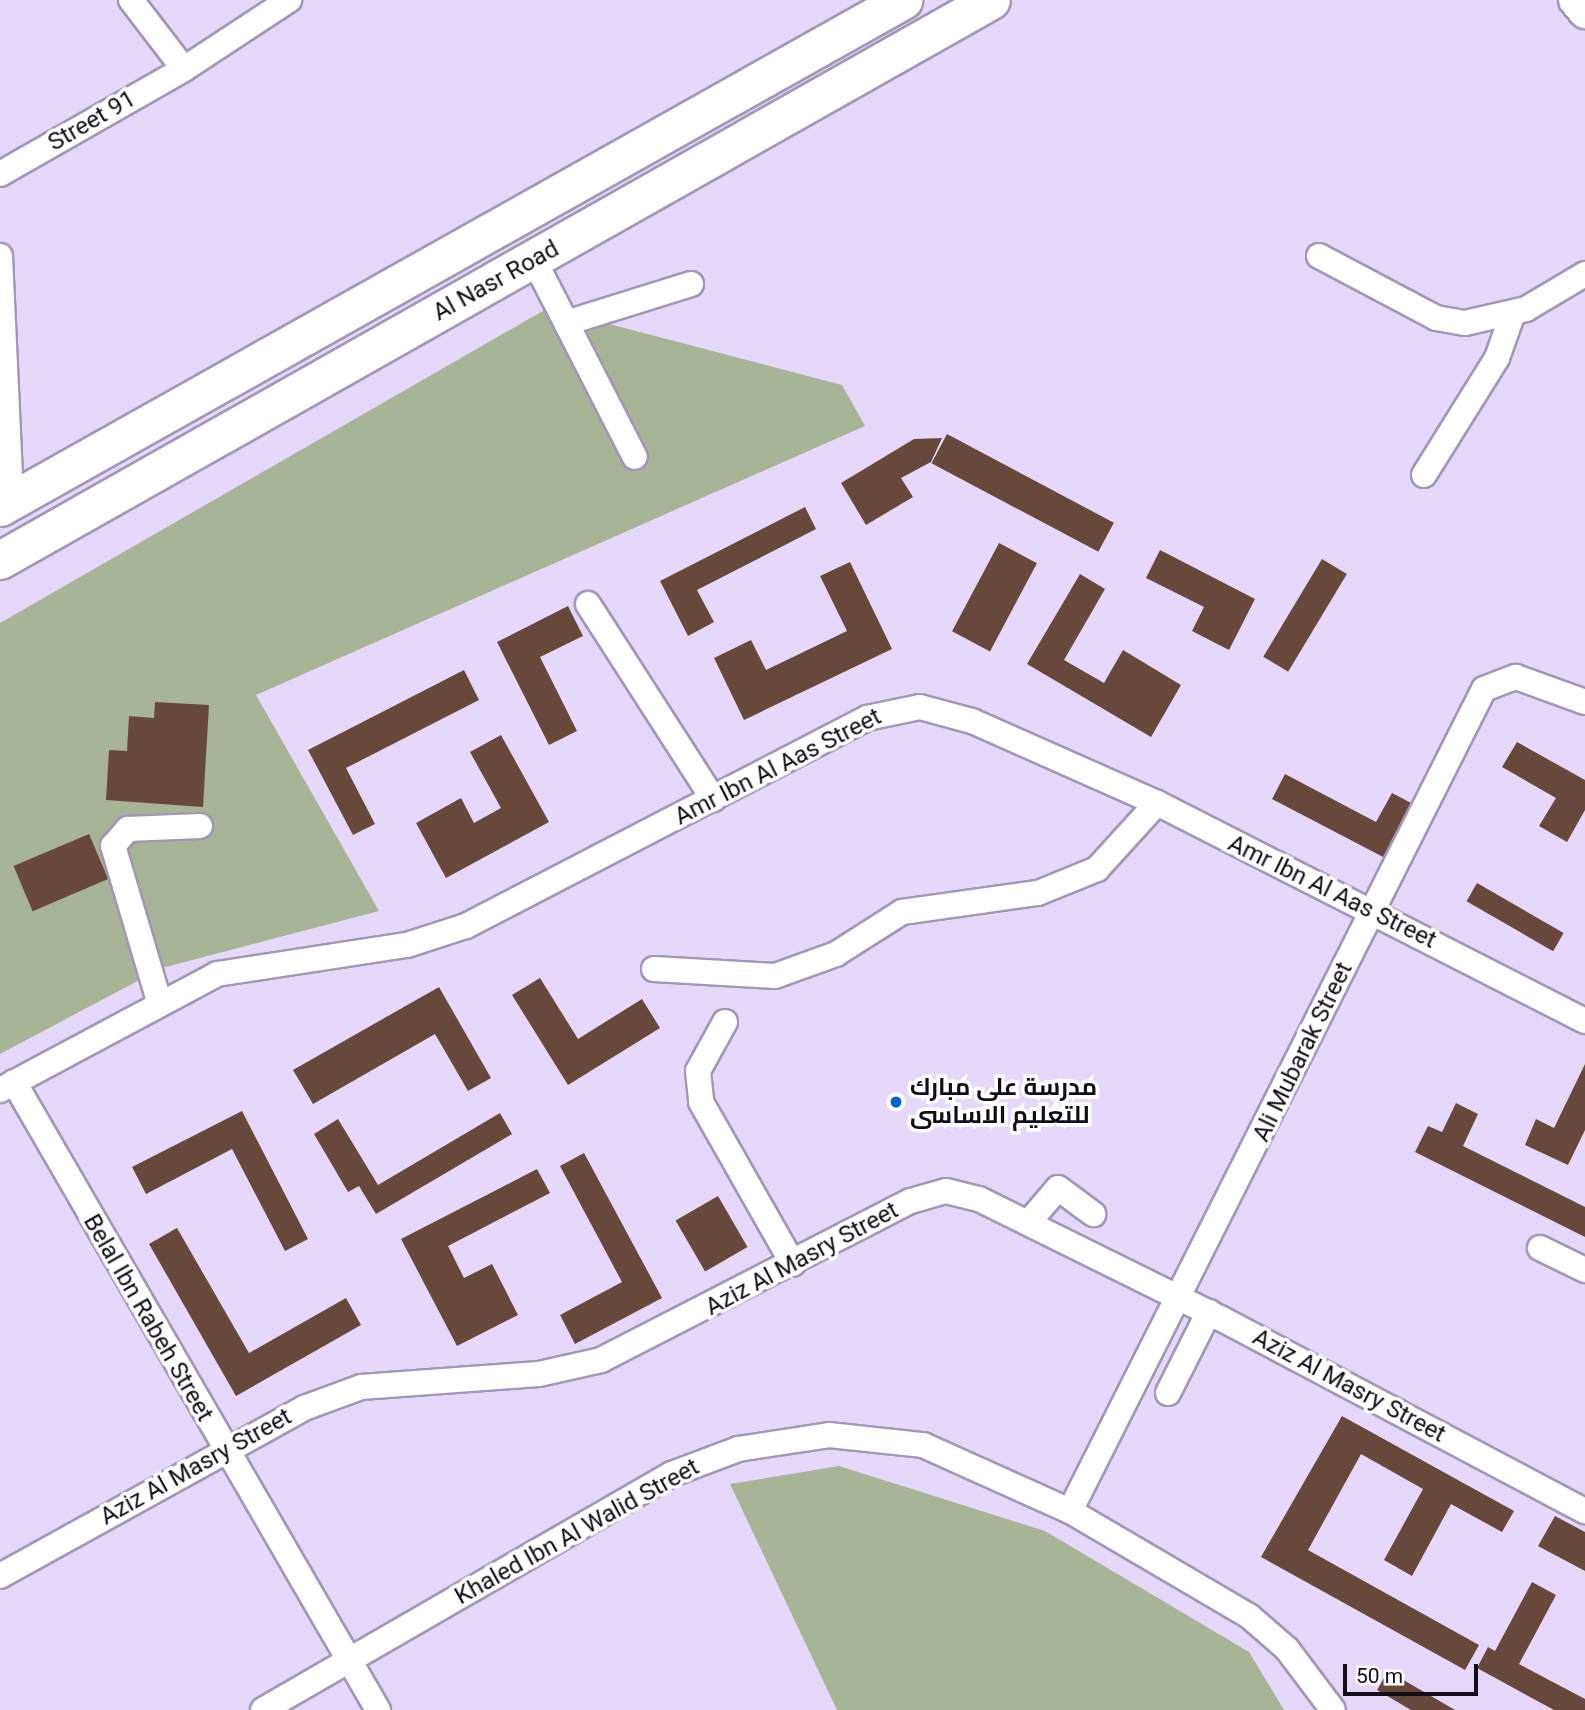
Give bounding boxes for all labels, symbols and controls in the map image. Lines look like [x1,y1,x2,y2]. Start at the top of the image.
street label: Street 91 [43,84,141,158]
street label: Al Nasr Road [428,235,564,327]
street label: Amr Ibn Al Aas Street [670,702,886,832]
street label: Amr Ibn Al Aas Street [1223,829,1441,955]
street label: Ali Mubarak Street [1247,958,1359,1146]
place label: مدرسة على مبارك للتعليم الاساسى [910,1074,1097,1130]
marker: مدرسة على مبارك للتعليم الاساسى [888,1094,904,1110]
street label: Aziz Al Masry Street [701,1196,903,1322]
street label: Belal Ibn Rabeh Street [77,1209,219,1427]
street label: Aziz Al Masry Street [1248,1323,1450,1449]
street label: Aziz Al Masry Street [95,1402,297,1532]
street label: Khaled Ibn Al Walid Street [450,1453,704,1611]
scale bar [1347,1650,1482,1694]
text: 50 m [1356,1664,1403,1688]

